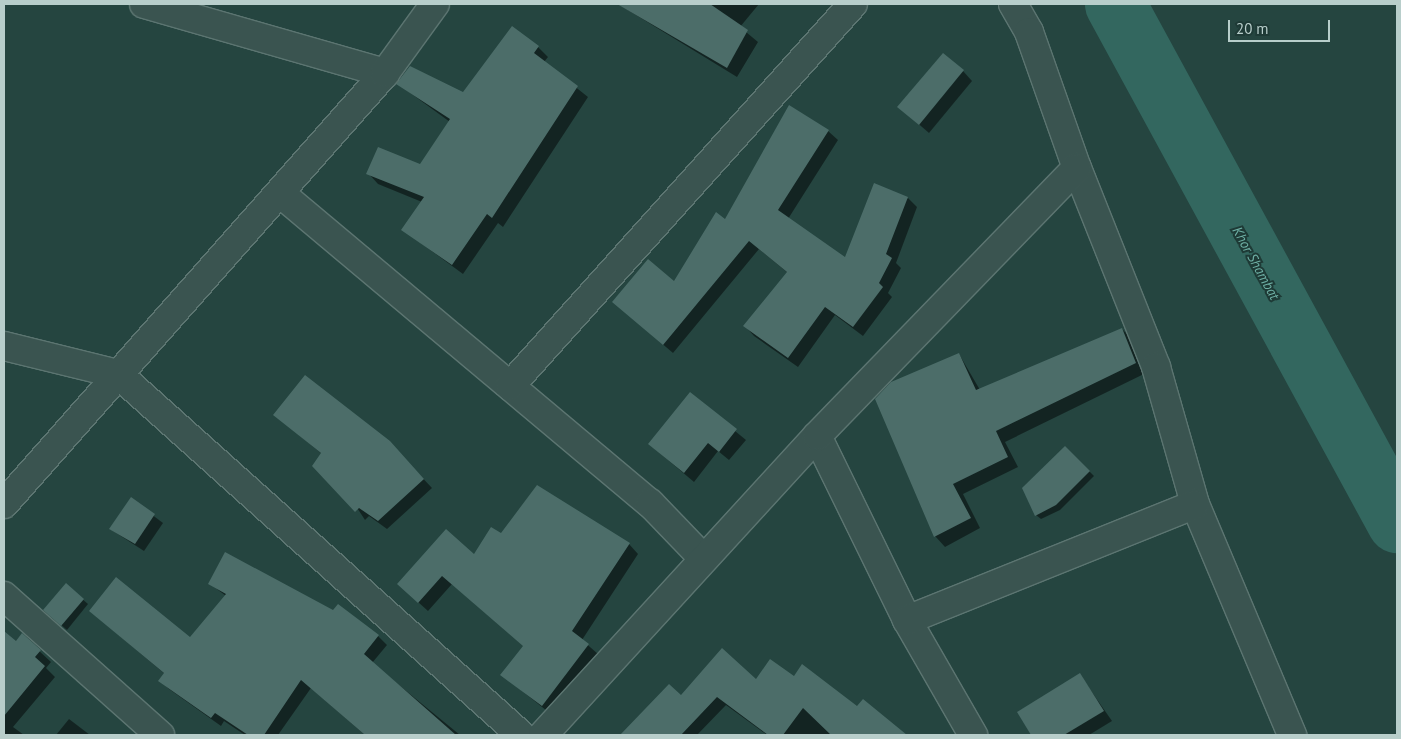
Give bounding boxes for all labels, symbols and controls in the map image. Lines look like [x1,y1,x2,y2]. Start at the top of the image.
scale bar [1231,10,1334,42]
text: 20 m [1236,19,1269,38]
water label: Khor Shambat [1229,223,1283,303]

